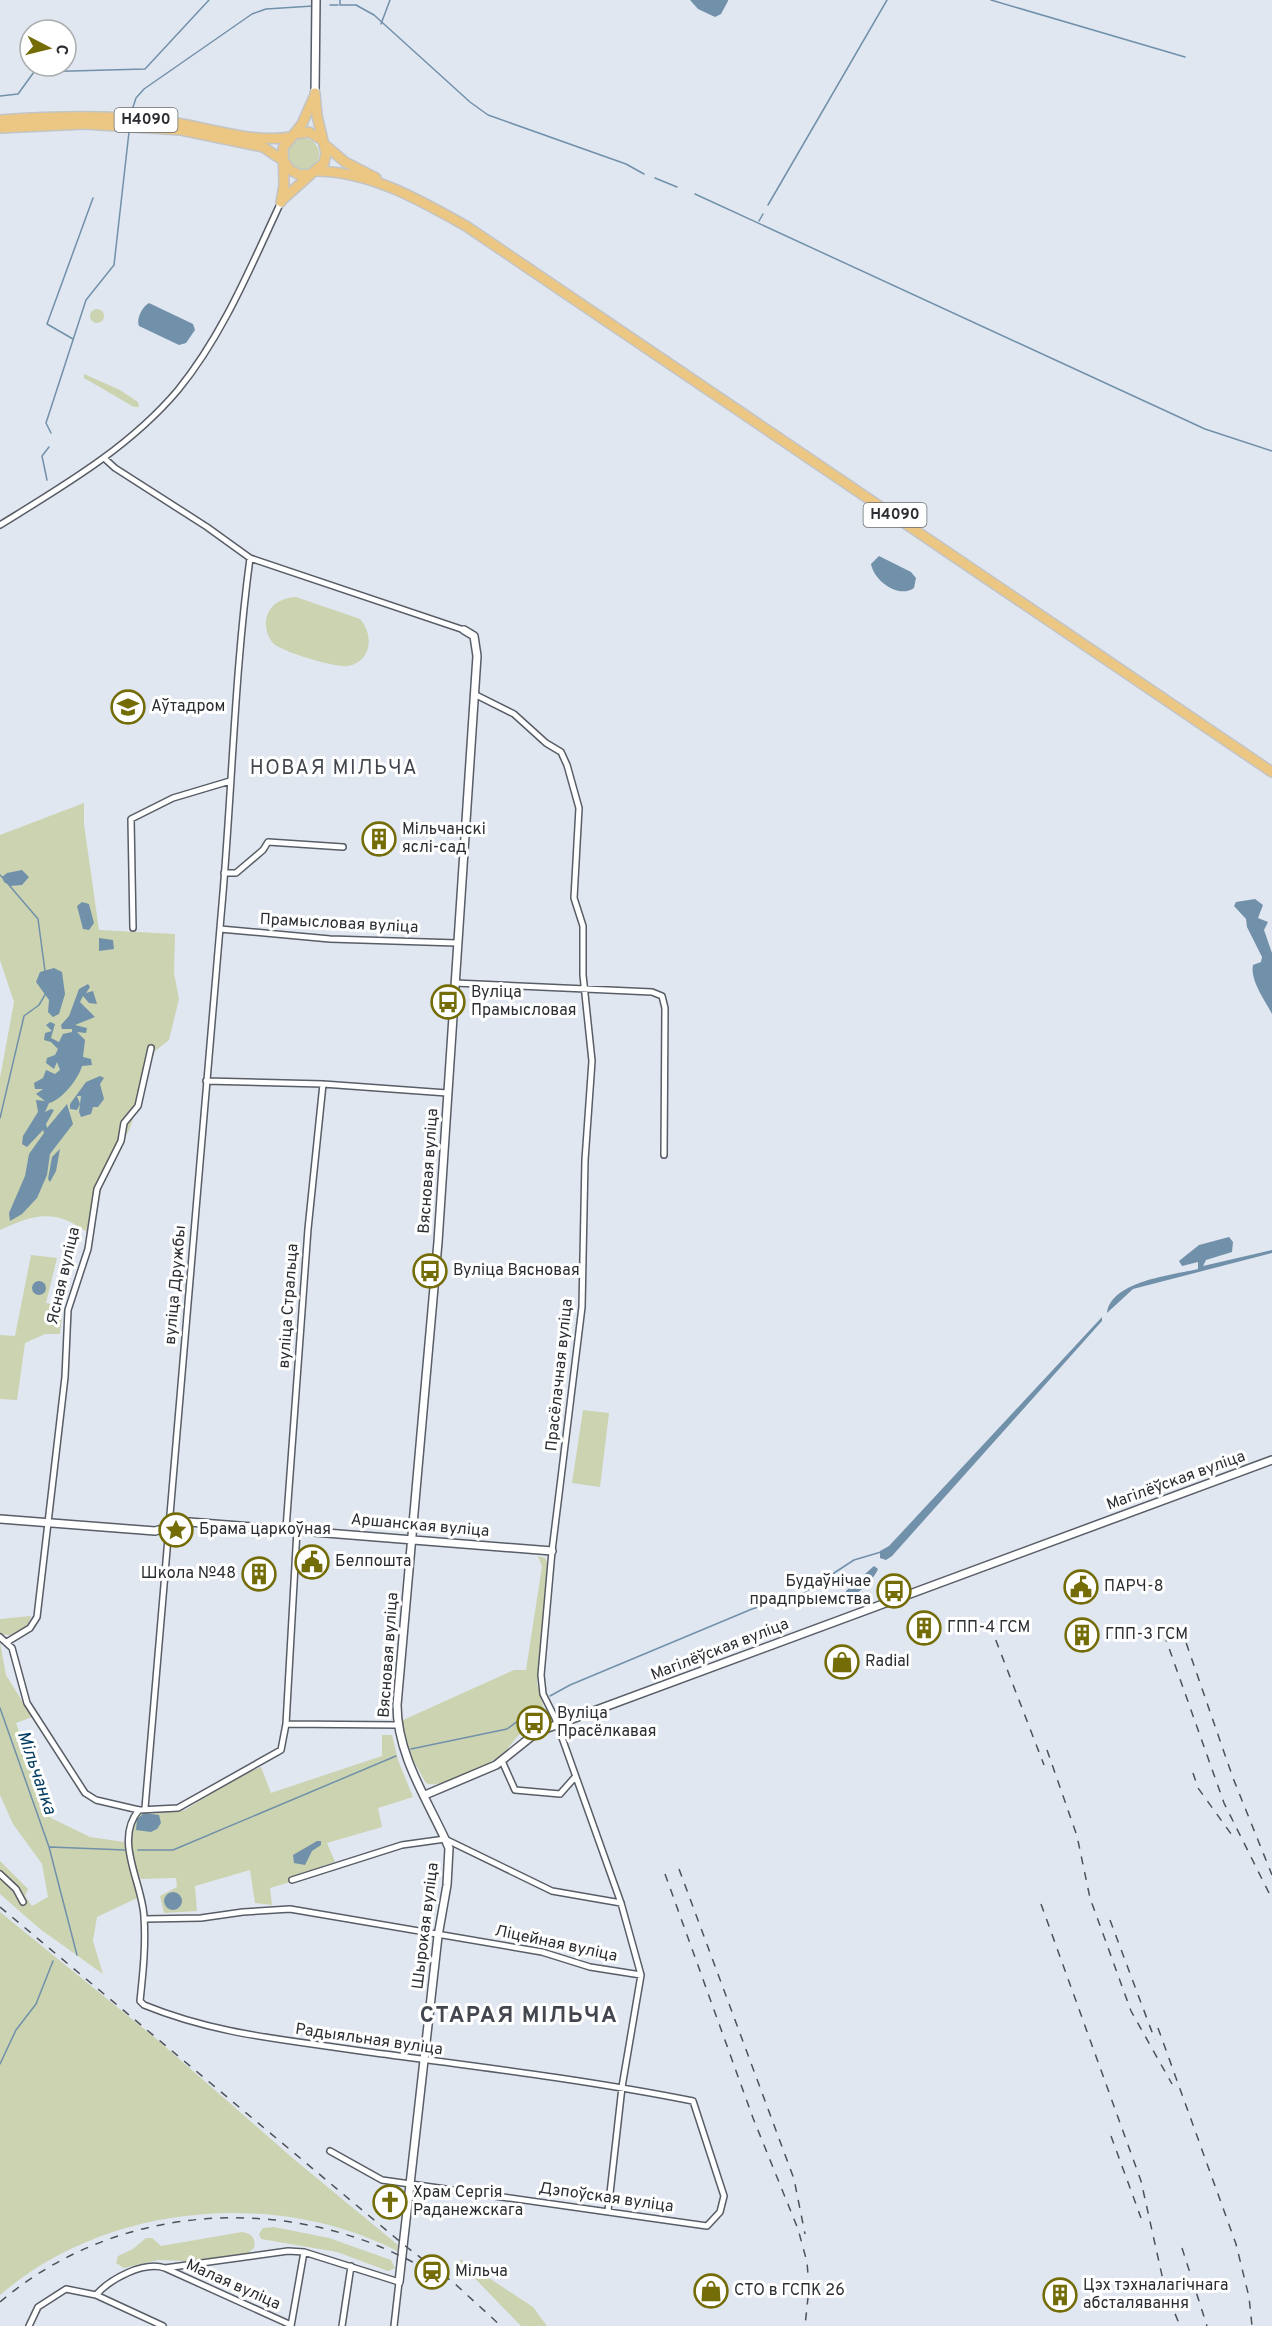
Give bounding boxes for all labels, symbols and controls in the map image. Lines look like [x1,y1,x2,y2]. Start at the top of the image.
north arrow [18,18,78,78]
text: С [50,43,71,56]
road number: Н4090 [114,108,178,132]
road number: Н4090 [864,503,926,527]
school or university icon: Аўтадром [110,689,146,725]
place label: Аўтадром [151,697,225,717]
district label: НОВАЯ МІЛЬЧА [250,756,418,782]
place label: Мільчанскі яслі-сад [402,820,486,858]
building icon: Мільчанскі яслі-сад [361,821,397,857]
street label: Прамысловая вуліца [259,910,419,938]
place label: Вуліца Прамысловая [471,983,577,1021]
bus stop icon: Вуліца Прамысловая [430,984,466,1020]
street label: Вясновая вуліца [415,1108,443,1234]
street label: Ясная вуліца [43,1225,85,1327]
street label: вуліца Дружбы [161,1225,191,1345]
street label: вуліца Стральца [275,1243,303,1369]
bus stop icon: Вуліца Вясновая [412,1253,448,1289]
place label: Вуліца Вясновая [453,1261,580,1281]
street label: Прасёлачная вуліца [542,1298,578,1452]
street label: Магілёўская вуліца [1104,1447,1248,1515]
street label: Аршанская вуліца [350,1510,490,1542]
place icon: Брама царкоўная [158,1512,194,1548]
place label: Брама царкоўная [199,1520,331,1540]
public building icon: Белпошта [294,1544,330,1580]
place label: Белпошта [335,1552,411,1572]
building icon: Школа №48 [241,1556,277,1592]
place label: Школа №48 [141,1564,236,1584]
public building icon: ПАРЧ-8 [1063,1569,1099,1605]
place label: Будаўнічае прадпрыемства [750,1572,871,1610]
bus stop icon: Будаўнічае прадпрыемства [876,1573,912,1609]
place label: ПАРЧ-8 [1104,1577,1163,1597]
street label: Вясновая вуліца [375,1592,403,1718]
building icon: ГПП-4 ГСМ [906,1610,942,1646]
street label: Магілёўская вуліца [648,1614,792,1686]
building icon: ГПП-3 ГСМ [1064,1617,1100,1653]
place label: ГПП-4 ГСМ [947,1618,1030,1638]
place label: ГПП-3 ГСМ [1105,1625,1188,1645]
shop icon: Radial [824,1644,860,1680]
place label: Radial [865,1652,910,1672]
place label: Вуліца Прасёлкавая [557,1704,656,1742]
bus stop icon: Вуліца Прасёлкавая [516,1705,552,1741]
water label: Мільчанка [11,1728,61,1819]
street label: Шырокая вуліца [408,1862,444,1990]
street label: Ліцейная вуліца [493,1921,619,1967]
district label: СТАРАЯ МІЛЬЧА [420,2003,618,2030]
street label: Радыяльная вуліца [294,2020,444,2060]
street label: Дэпоўская вуліца [537,2179,675,2217]
place label: Храм Сергія Раданежскага [413,2183,523,2221]
church icon: Храм Сергія Раданежскага [372,2184,408,2220]
station icon: Мільча [414,2254,450,2290]
street label: Малая вуліца [183,2255,283,2315]
place label: Мільча [455,2262,508,2282]
shop icon: СТО в ГСПК 26 [693,2273,729,2309]
place label: Цэх тэхналагічнага абсталявання [1083,2276,1229,2314]
building icon: Цэх тэхналагічнага абсталявання [1042,2277,1078,2313]
place label: СТО в ГСПК 26 [734,2281,845,2301]

